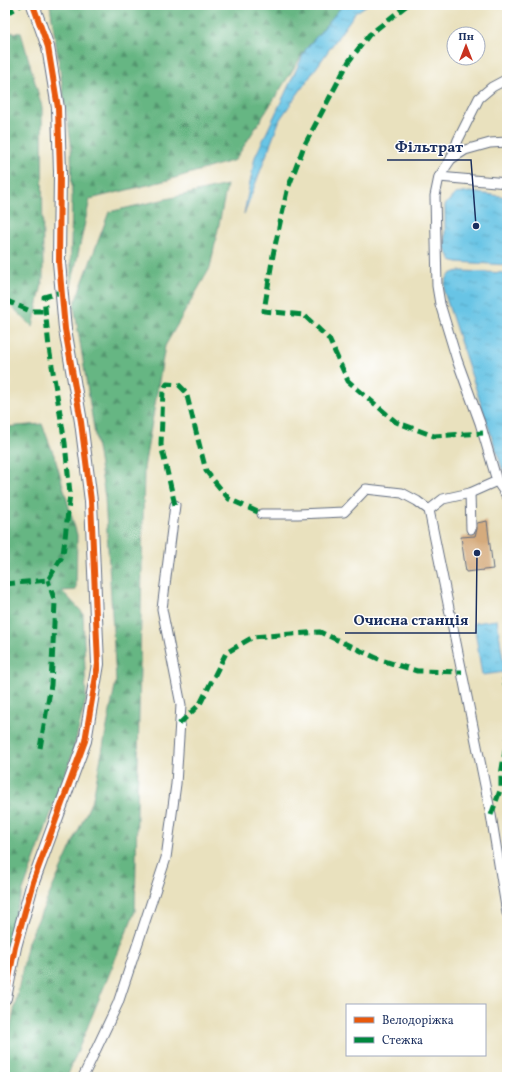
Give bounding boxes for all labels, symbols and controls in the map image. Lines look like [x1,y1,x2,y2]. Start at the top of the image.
north arrow [446,26,486,66]
text: Пн [458,30,474,45]
callout: Фільтрат [387,133,471,160]
text: Фільтрат [395,138,464,159]
callout: Очисна станція [345,606,476,633]
text: Очисна станція [353,611,469,632]
legend [346,1004,486,1056]
text: Велодоріжка [382,1013,454,1029]
text: Стежка [382,1033,423,1049]

